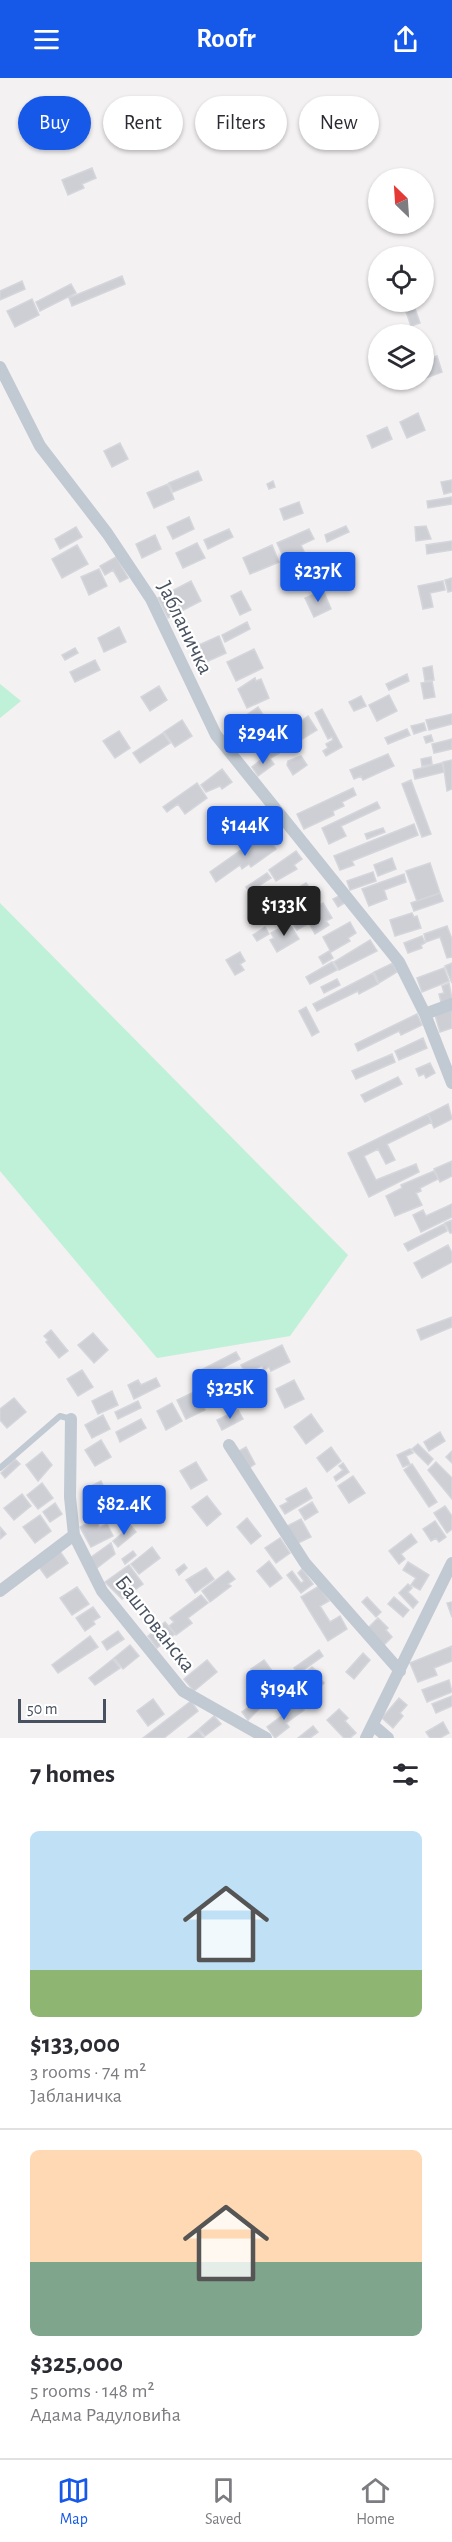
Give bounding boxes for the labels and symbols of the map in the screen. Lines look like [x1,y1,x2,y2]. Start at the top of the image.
north arrow [368,168,434,234]
pin: $237K [276,552,360,603]
street label: Јабланичка [153,577,217,678]
pin: $294K [221,714,305,765]
pin: $144K [203,806,287,857]
pin: $133K [242,886,326,937]
pin: $325K [188,1369,272,1420]
pin: $82.4K [75,1485,173,1536]
street label: Баштованска [111,1571,200,1676]
pin: $194K [242,1670,326,1721]
scale bar [18,1696,106,1724]

